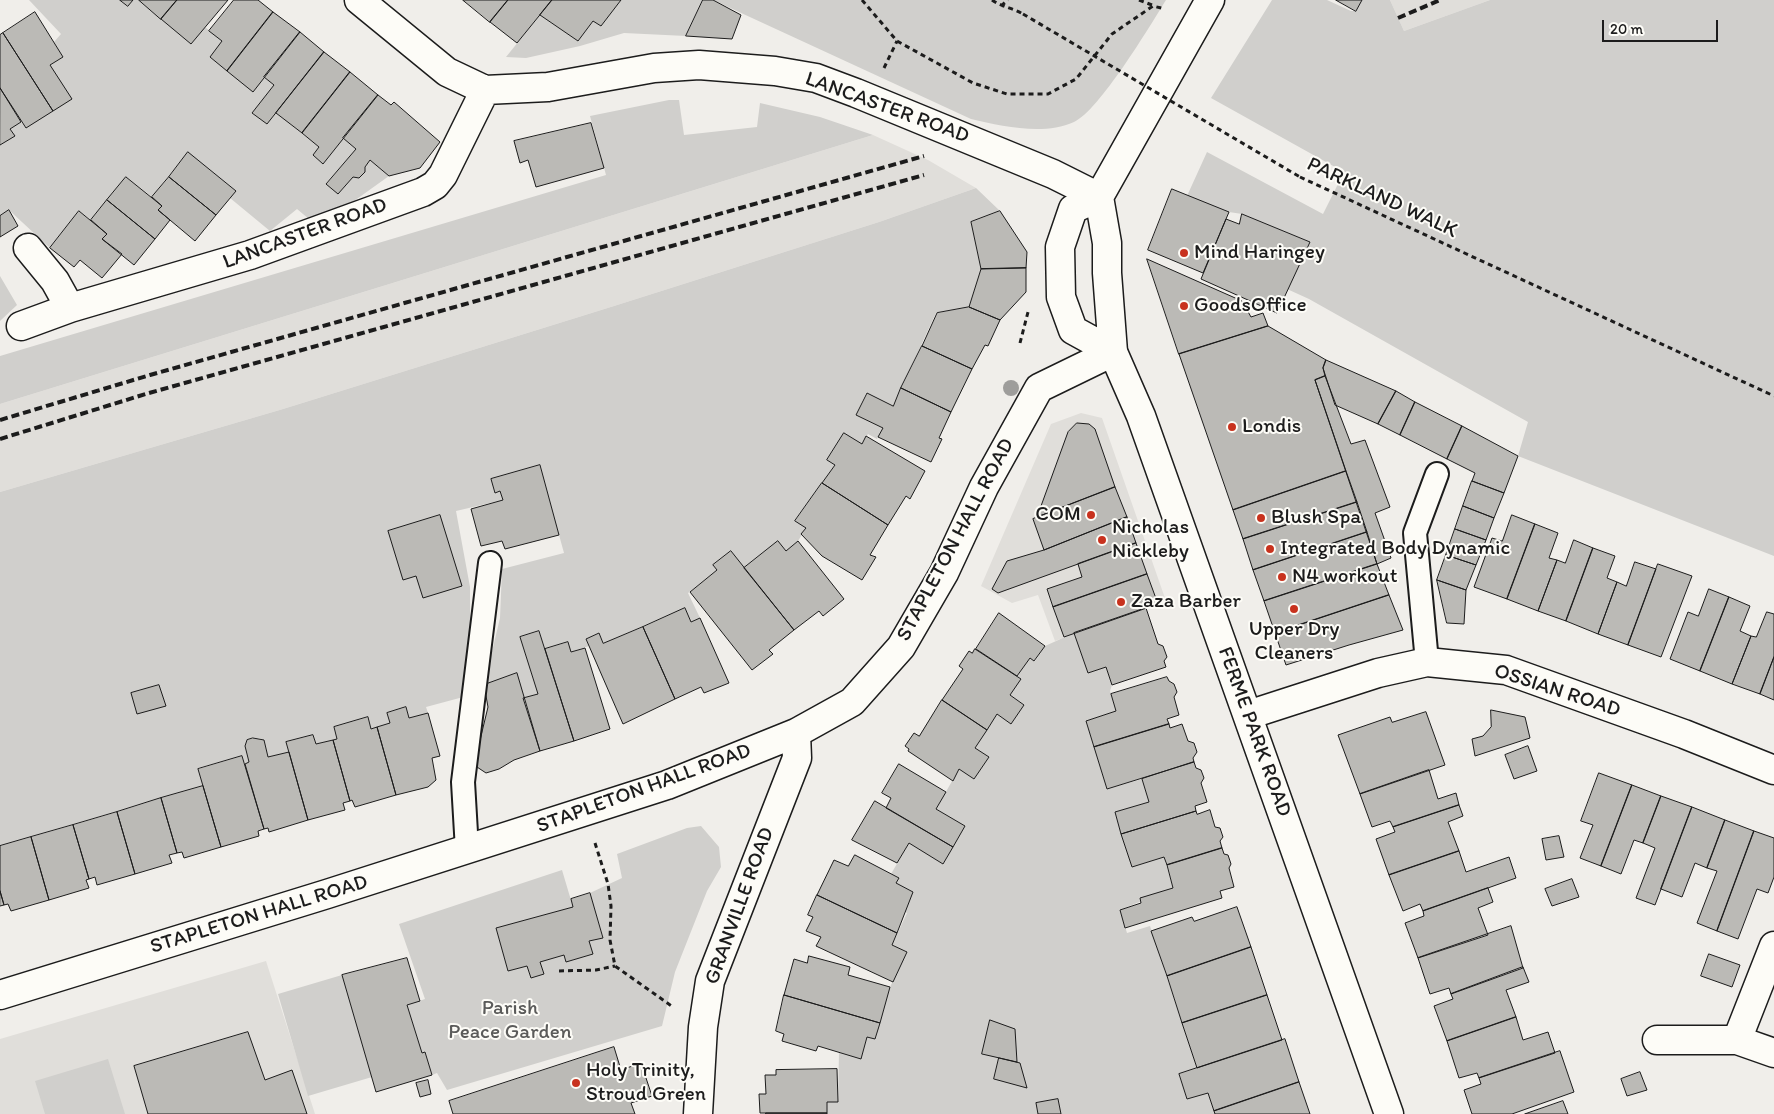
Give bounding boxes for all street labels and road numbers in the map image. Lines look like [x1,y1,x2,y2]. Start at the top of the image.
street label: LANCASTER ROAD [802,67,972,149]
street label: PARKLAND WALK [1303,152,1461,244]
street label: LANCASTER ROAD [220,193,390,275]
street label: STAPLETON HALL ROAD [892,434,1020,646]
street label: FERME PARK ROAD [1212,644,1296,820]
street label: OSSIAN ROAD [1491,659,1623,723]
street label: STAPLETON HALL ROAD [533,739,755,839]
street label: GRANVILLE ROAD [700,824,780,988]
street label: STAPLETON HALL ROAD [147,870,371,960]

